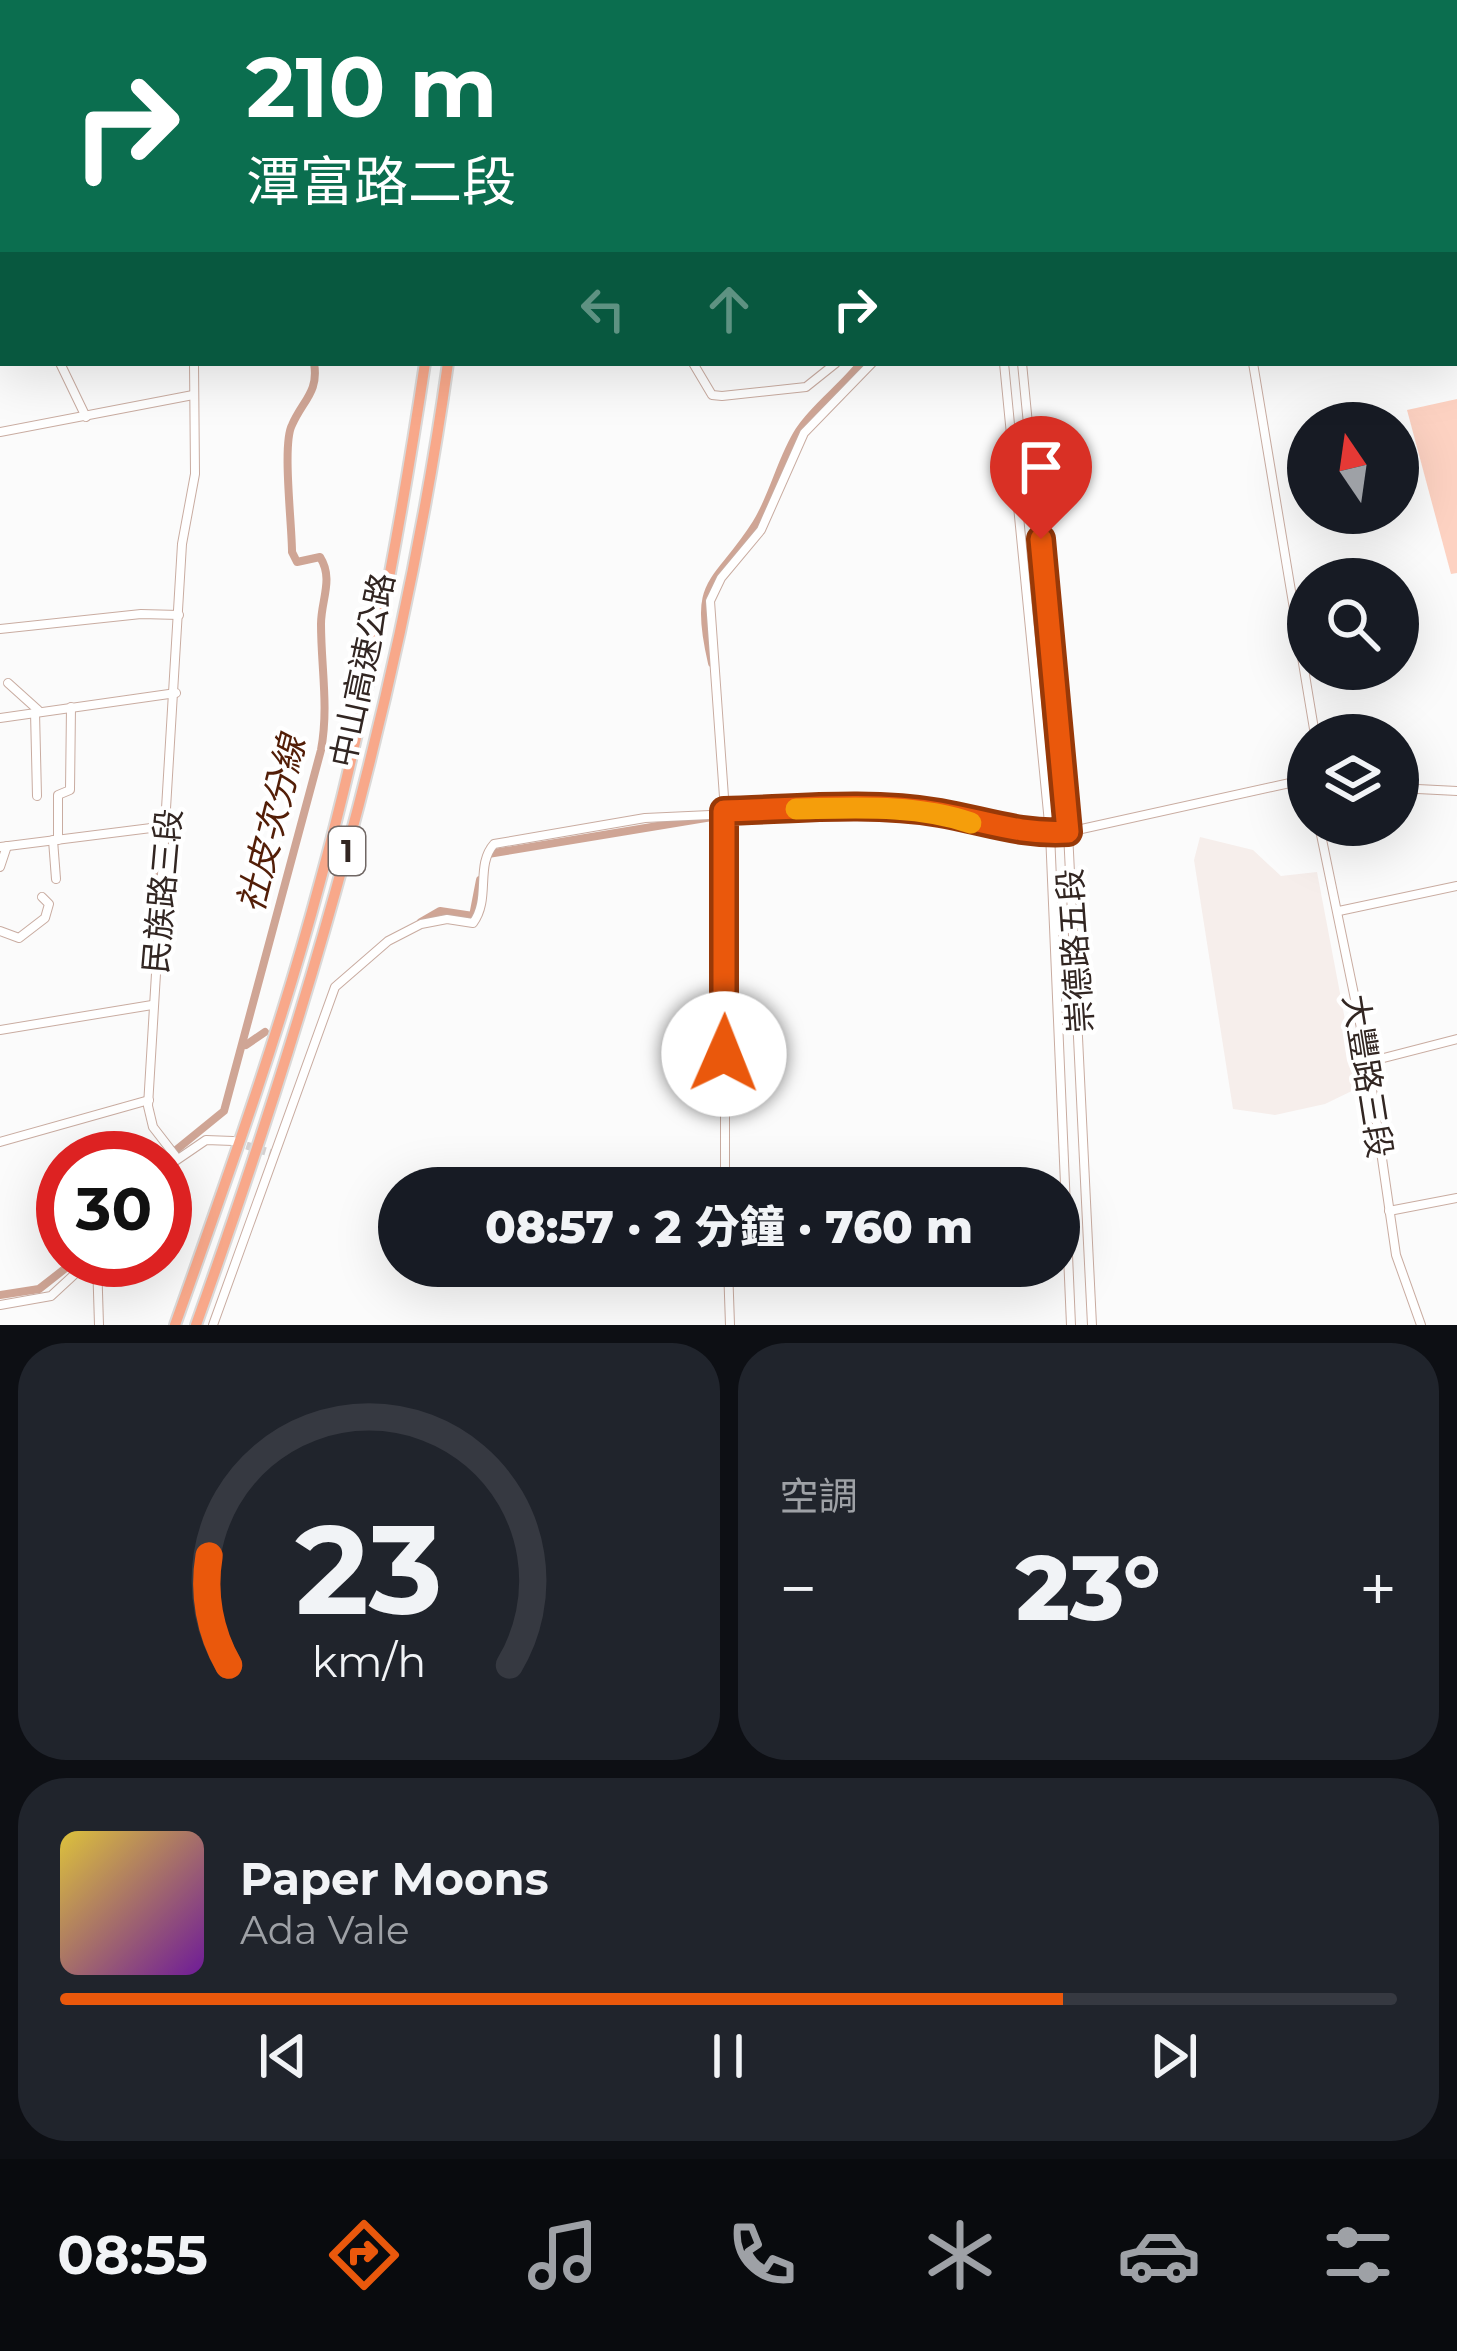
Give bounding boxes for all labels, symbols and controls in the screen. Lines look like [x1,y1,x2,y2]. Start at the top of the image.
text: 210 m [246,36,497,138]
icon: right [48,48,204,204]
text: 潭富路二段 [246,149,516,215]
icon: left [570,276,636,342]
icon: ahead [696,276,762,342]
icon: right [822,276,888,342]
north arrow [1287,402,1419,534]
map controls [1287,402,1419,846]
pin [990,416,1092,539]
icon: arrive [1008,434,1074,500]
button: search [1287,558,1419,690]
street label: 中山高速公路 [322,569,402,771]
button: layers [1287,714,1419,846]
water label: 社皮次分線 [228,727,315,917]
street label: 民族路三段 [135,807,189,975]
road number: 1 [329,827,365,875]
street label: 崇德路五段 [1049,867,1101,1035]
position arrow [661,991,787,1117]
street label: 大豐路三段 [1335,991,1401,1161]
speed limit sign: 30 [36,1131,192,1287]
text: 08:57 · 2 分鐘 · 760 m [485,1199,973,1254]
text: 空調 [780,1472,858,1520]
text: 23 [295,1493,443,1645]
text: 23° [1016,1533,1160,1643]
text: − [780,1548,817,1629]
text: + [1359,1548,1397,1629]
text: km/h [312,1634,426,1687]
text: Paper Moons [240,1851,549,1906]
text: Ada Vale [240,1906,410,1954]
icon: previous [250,2023,316,2089]
icon: pause [695,2023,761,2089]
icon: next [1141,2023,1207,2089]
icon: directions [322,2213,406,2297]
icon: music [521,2213,605,2297]
icon: phone [720,2213,804,2297]
icon: climate [918,2213,1002,2297]
icon: car [1117,2213,1201,2297]
icon: filters [1316,2213,1400,2297]
text: 08:55 [57,2222,208,2288]

